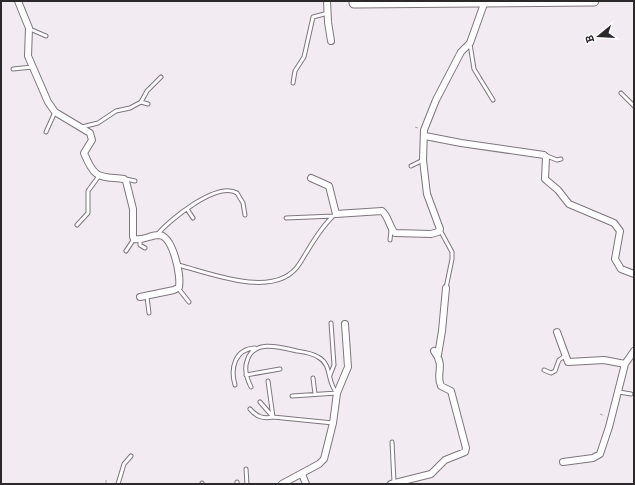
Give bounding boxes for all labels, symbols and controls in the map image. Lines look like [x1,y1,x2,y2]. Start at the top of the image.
north arrow [579,16,619,56]
text: B [582,33,597,45]

